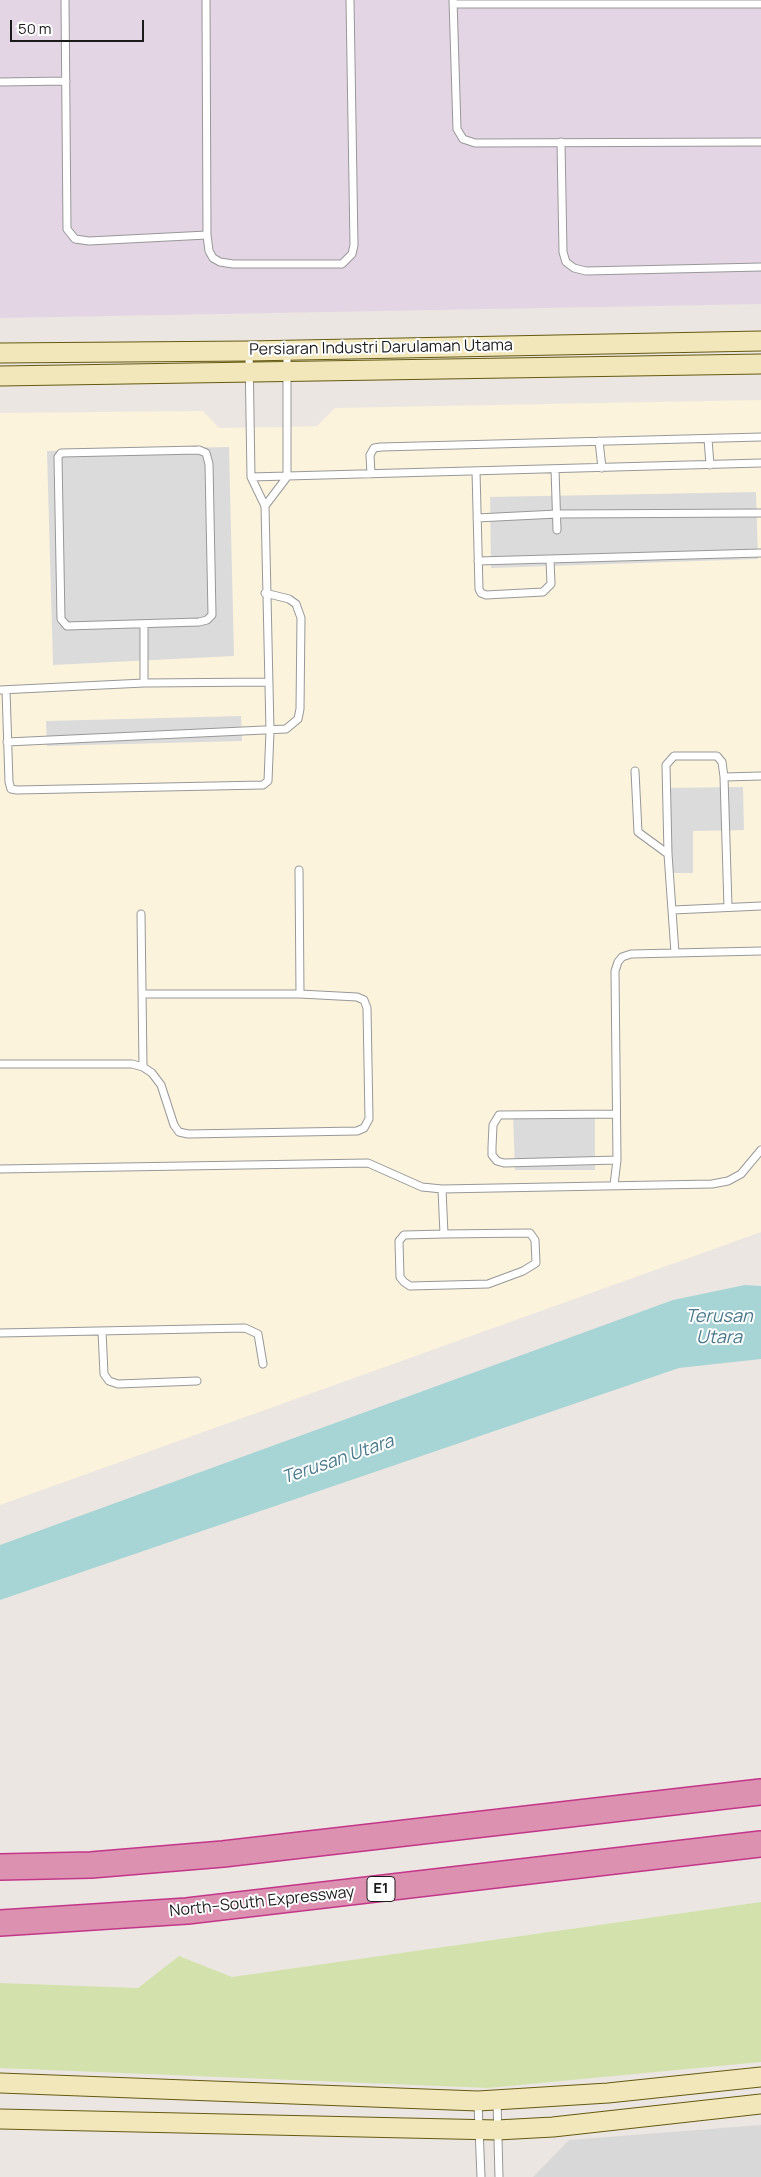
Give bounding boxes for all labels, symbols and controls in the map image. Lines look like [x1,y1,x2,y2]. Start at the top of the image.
scale bar [12,10,146,42]
text: 50 m [18,18,52,39]
street label: Persiaran Industri Darulaman Utama [249,336,513,360]
water label: Terusan Utara [685,1306,753,1348]
water label: Terusan Utara [279,1431,397,1489]
road number: E1 [367,1876,395,1902]
street label: North–South Expressway [169,1883,355,1921]

